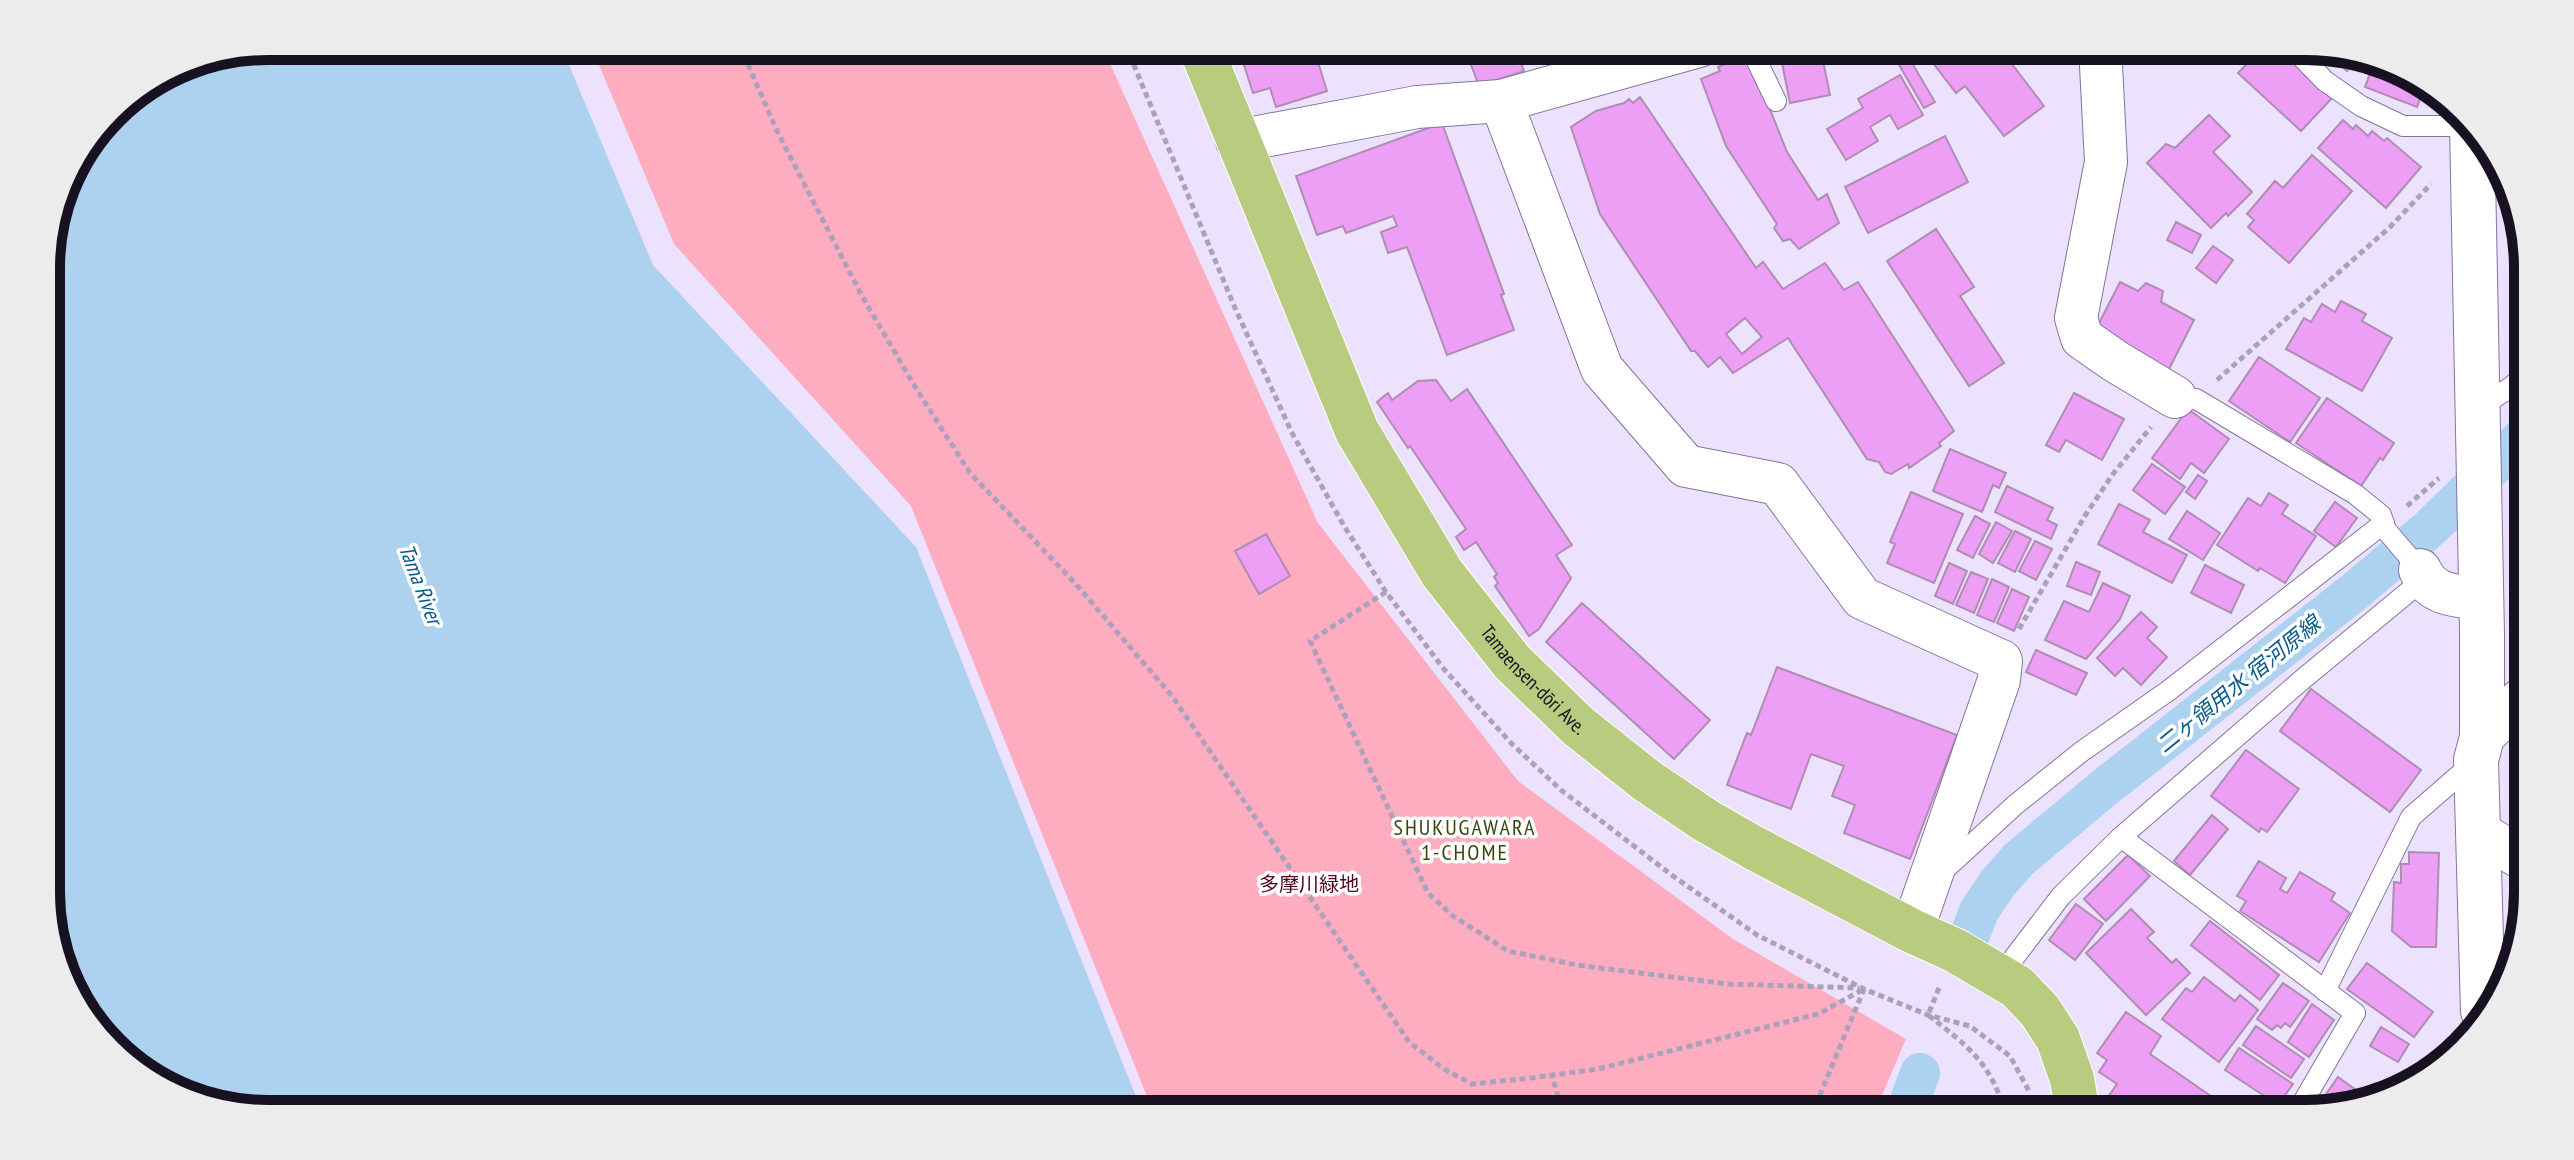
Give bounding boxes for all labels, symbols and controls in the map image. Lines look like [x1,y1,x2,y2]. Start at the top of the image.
water label: Tama River [393,540,450,631]
water label: 二ヶ領用水 宿河原線 [2150,607,2328,759]
street label: Tamaensen-dōri Ave. [1475,620,1591,740]
district label: SHUKUGAWARA 1-CHOME [1394,813,1536,866]
park label: 多摩川緑地 [1259,871,1359,897]

